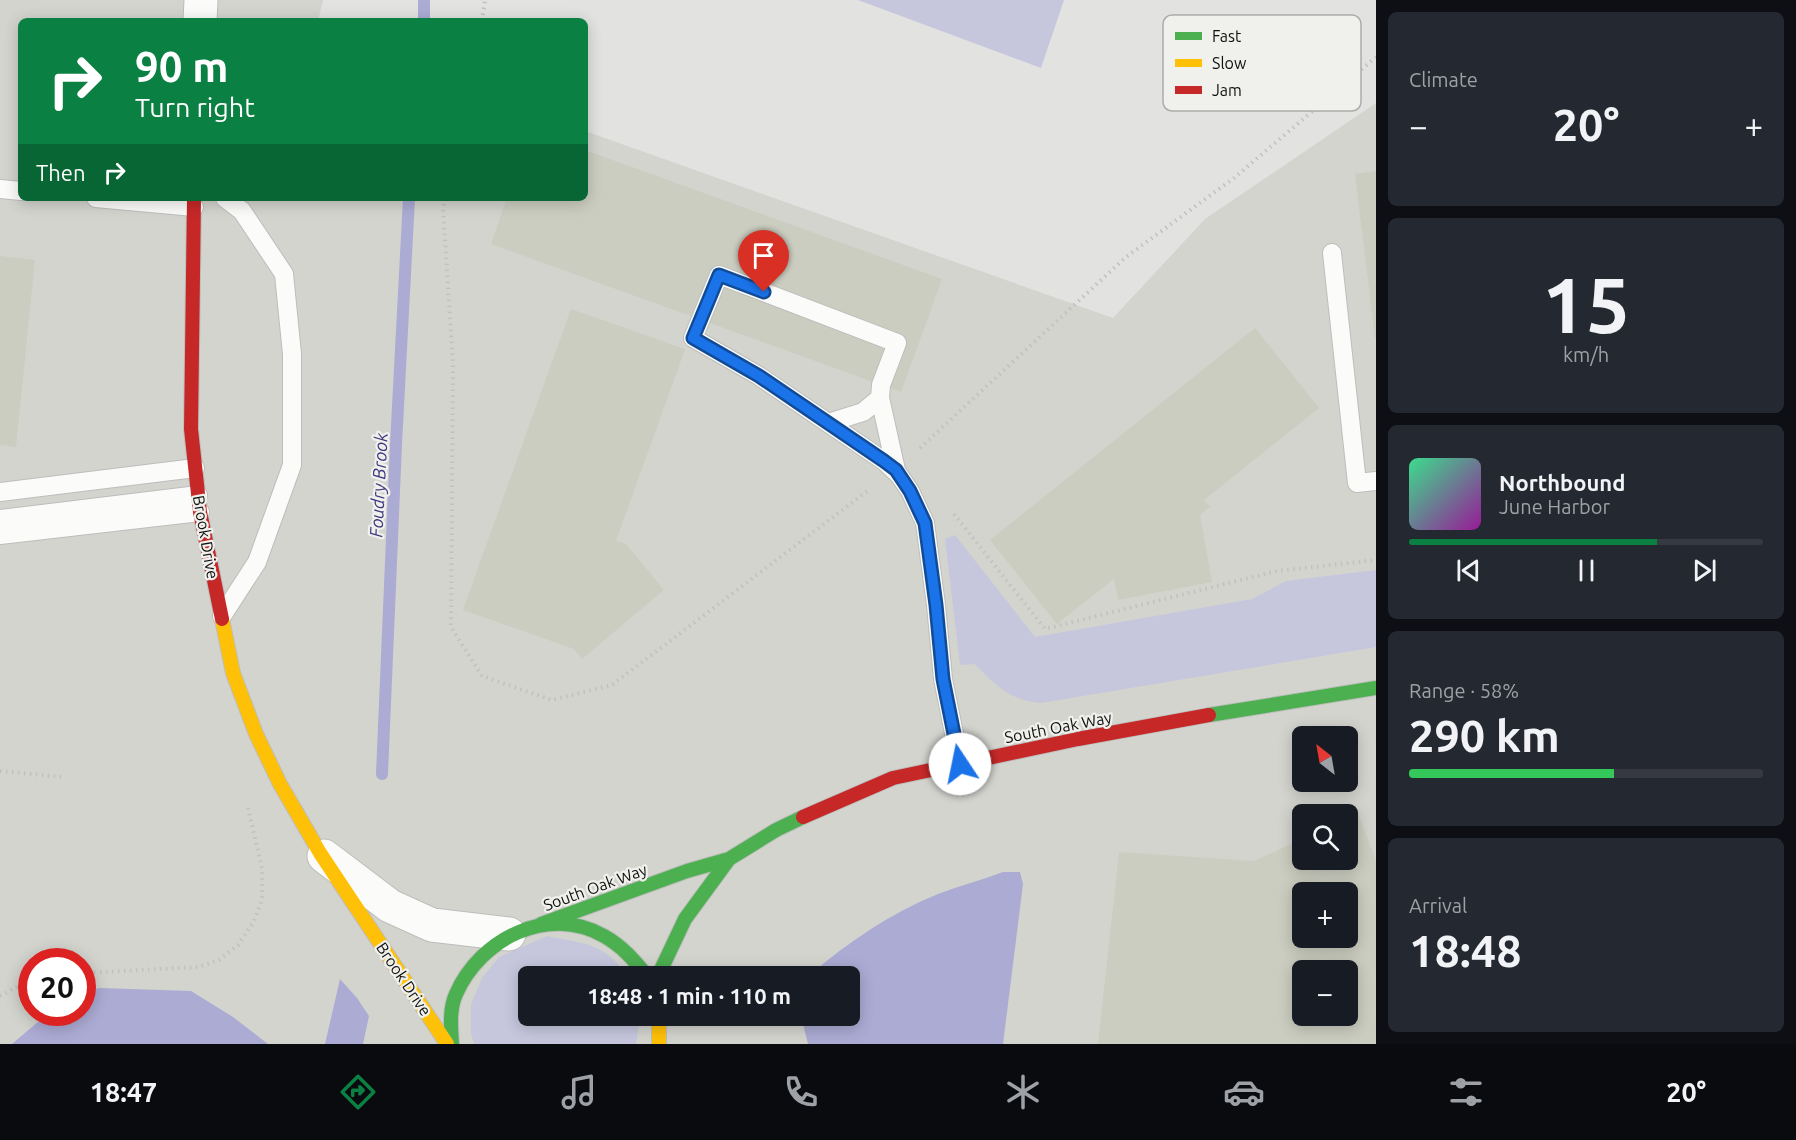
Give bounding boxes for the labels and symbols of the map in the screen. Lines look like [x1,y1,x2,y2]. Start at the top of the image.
legend [1163,15,1361,111]
text: Fast [1212,27,1242,45]
text: Slow [1212,54,1247,72]
text: Jam [1212,81,1242,99]
pin [738,230,789,292]
water label: Foudry Brook [365,431,391,538]
street label: Brook Drive [190,494,222,580]
street label: South Oak Way [1003,708,1113,746]
north arrow [1292,726,1358,792]
position arrow [928,732,992,796]
street label: South Oak Way [541,860,649,914]
street label: Brook Drive [373,939,435,1019]
speed limit sign: 20 [18,948,96,1026]

